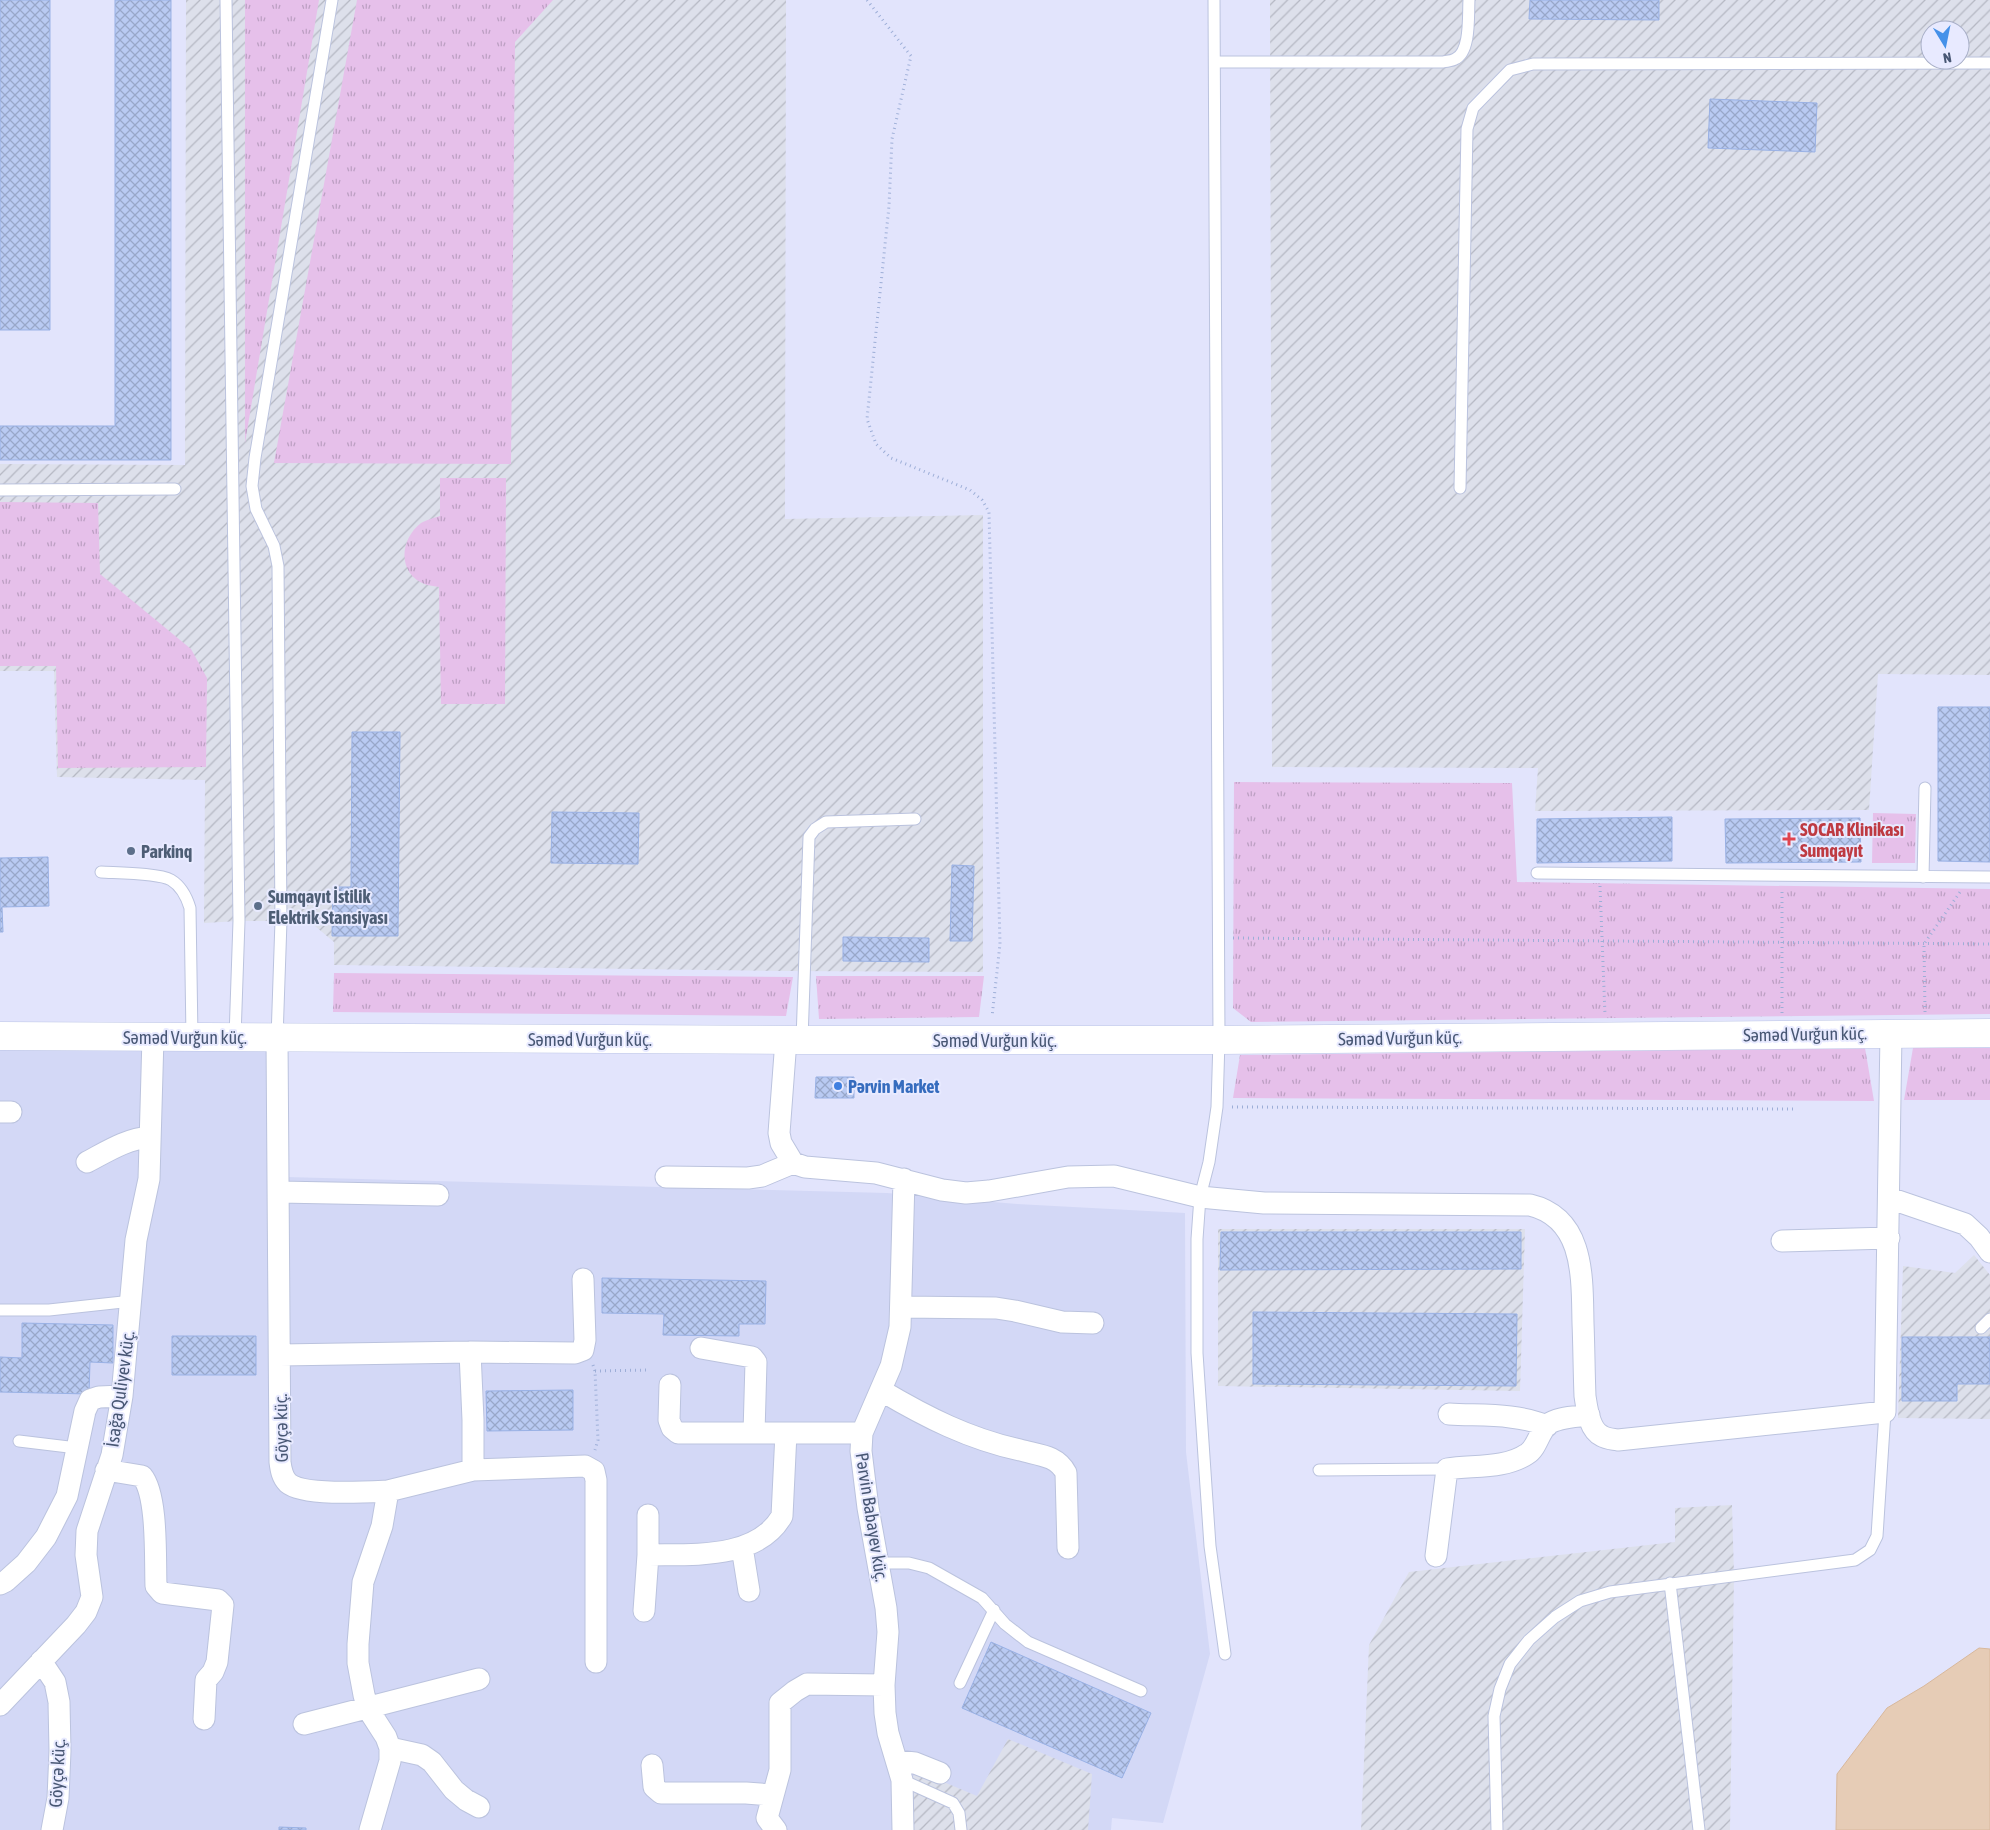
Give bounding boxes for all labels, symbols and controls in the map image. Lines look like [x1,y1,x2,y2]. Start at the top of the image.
north arrow [1920,20,1970,70]
text: N [1942,49,1953,66]
place label: SOCAR Klinikası Sumqayıt [1800,819,1904,861]
marker: SOCAR Klinikası Sumqayıt [1782,832,1796,846]
place label: Parkinq [141,841,192,862]
marker: Parkinq [125,845,137,857]
place label: Sumqayıt İstilik Elektrik Stansiyası [268,886,388,928]
marker: Sumqayıt İstilik Elektrik Stansiyası [252,900,264,912]
street label: Səməd Vurğun küç. [1743,1022,1867,1046]
street label: Səməd Vurğun küç. [1338,1026,1462,1050]
street label: Səməd Vurğun küç. [123,1027,247,1048]
street label: Səməd Vurğun küç. [528,1029,652,1050]
street label: Səməd Vurğun küç. [933,1030,1057,1051]
place label: Pərvin Market [848,1076,940,1097]
marker: Pərvin Market [832,1080,844,1092]
street label: İsağa Quliyev küç. [101,1329,139,1449]
street label: Göyçə küç. [270,1393,292,1463]
street label: Pərvin Babayev küç. [851,1451,893,1583]
street label: Göyçə küç. [45,1738,69,1808]

